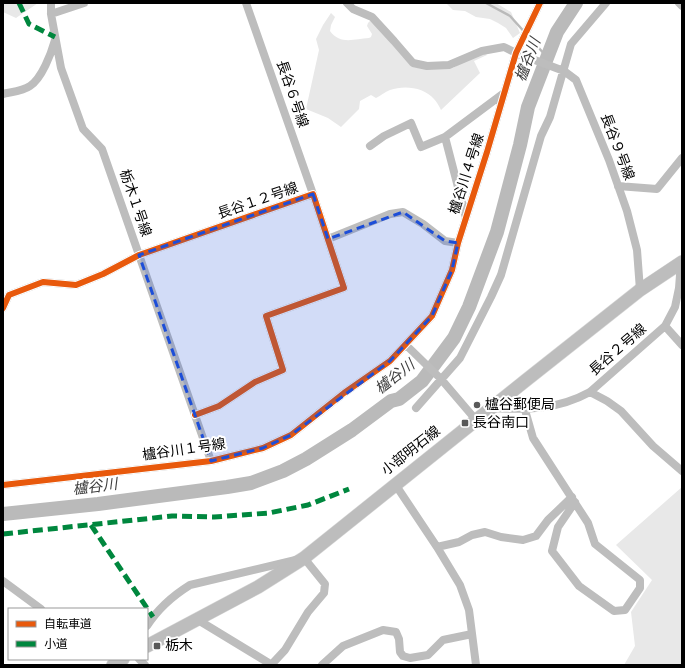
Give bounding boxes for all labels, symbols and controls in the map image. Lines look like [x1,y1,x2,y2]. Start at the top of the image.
water label: 櫨谷川 [510,33,547,85]
street label: 長谷６号線 [271,58,313,130]
street label: 長谷９号線 [595,111,639,183]
street label: 櫨谷川４号線 [445,131,489,217]
street label: 栃木１号線 [114,167,156,239]
street label: 長谷１２号線 [215,178,301,224]
street label: 長谷２号線 [585,319,651,381]
water label: 櫨谷川 [371,354,421,399]
place label: 櫨谷郵便局 [485,395,555,415]
marker: 櫨谷郵便局 [472,400,482,410]
place label: 長谷南口 [473,413,529,433]
marker: 長谷南口 [460,418,470,428]
street label: 小部明石線 [377,422,445,480]
street label: 櫨谷川１号線 [141,434,227,466]
water label: 櫨谷川 [71,474,121,500]
legend [8,608,148,660]
text: 自転車道 [44,616,92,633]
text: 小道 [44,636,68,653]
place label: 栃木 [165,636,193,656]
marker: 栃木 [152,641,162,651]

